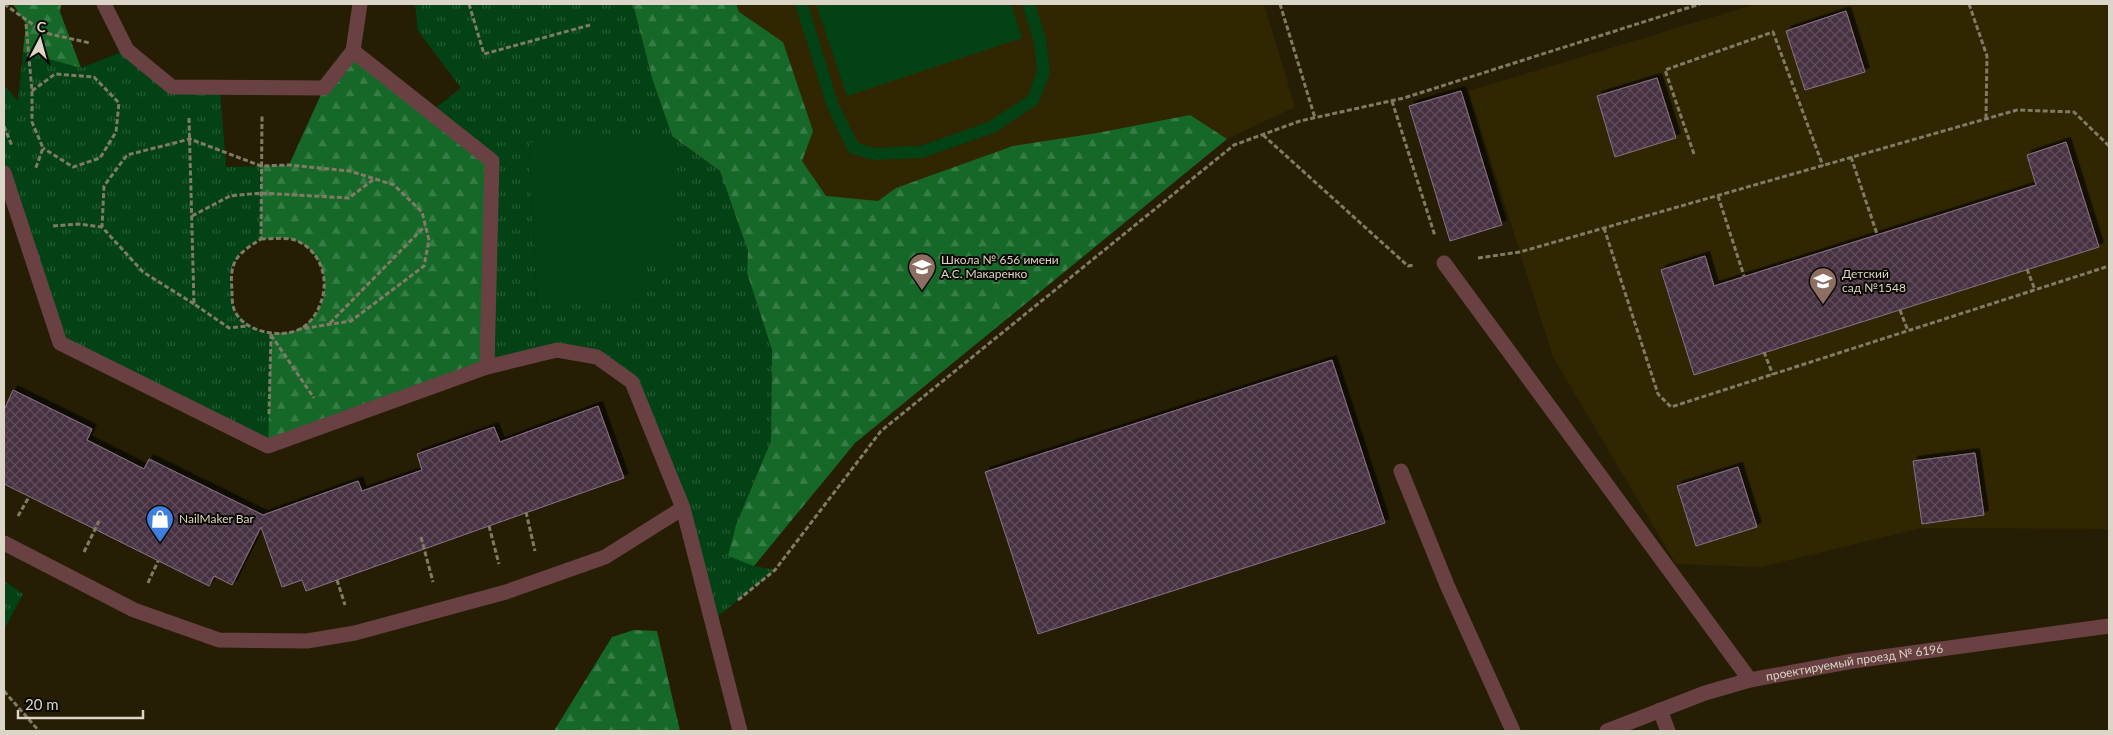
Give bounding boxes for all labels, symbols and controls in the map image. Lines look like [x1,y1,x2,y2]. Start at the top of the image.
north arrow [15,15,65,65]
text: С [36,18,48,36]
school or university icon: Школа № 656 имени А.С. Макаренко [907,252,937,291]
place label: Школа № 656 имени А.С. Макаренко [941,252,1059,281]
school or university icon: Детский сад №1548 [1808,266,1838,305]
place label: Детский сад №1548 [1842,266,1906,295]
shop icon: NailMaker Bar [145,504,175,543]
place label: NailMaker Bar [179,511,254,526]
street label: проектируемый проезд № 6196 [1765,641,1944,684]
scale bar [18,688,142,720]
text: 20 m [25,695,59,713]

